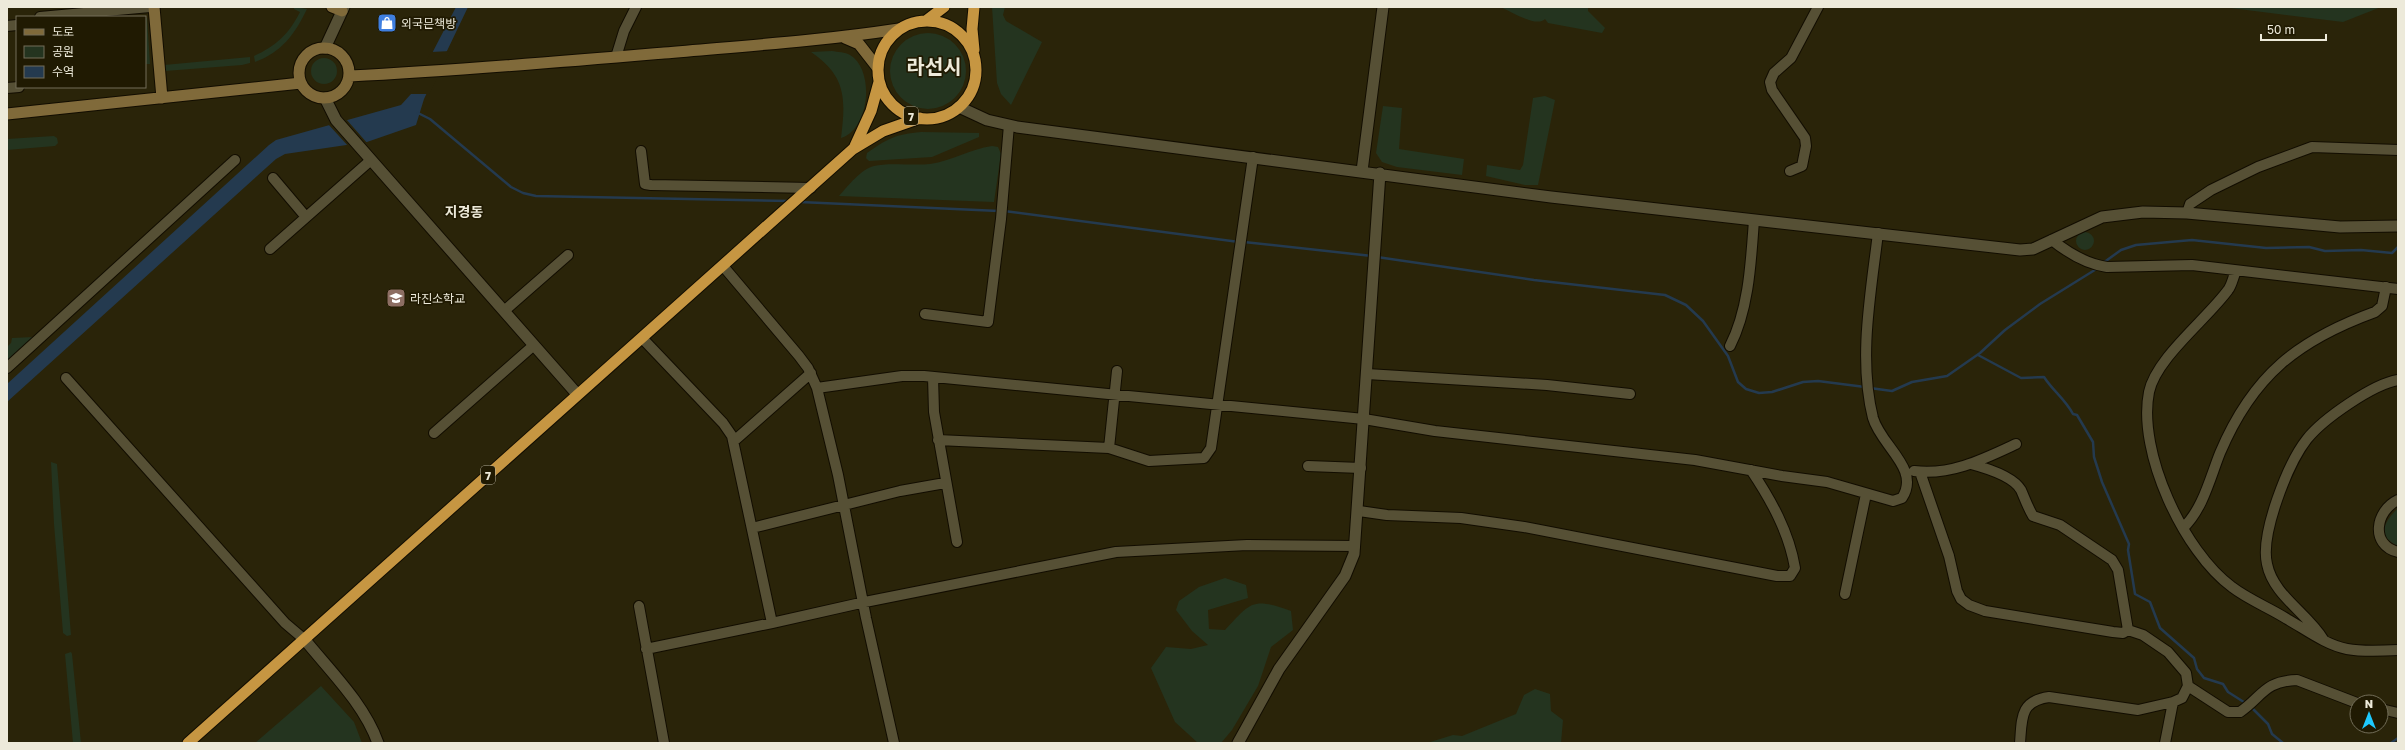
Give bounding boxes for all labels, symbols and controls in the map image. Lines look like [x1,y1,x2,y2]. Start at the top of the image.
shop icon: 외국믄책방 [376,12,398,34]
legend [16,16,146,88]
place label: 외국믄책방 [401,16,456,31]
scale bar [2261,16,2326,42]
text: 50 m [2267,22,2295,37]
text: 도로 [52,24,74,39]
text: 공원 [52,44,74,59]
district label: 라선시 [906,54,962,78]
text: 수역 [52,64,74,79]
road number: 7 [904,107,918,125]
district label: 지경동 [445,203,483,220]
school or university icon: 라진소학교 [385,287,407,309]
place label: 라진소학교 [410,291,465,306]
road number: 7 [481,466,495,484]
north arrow [2349,694,2389,734]
text: N [2365,697,2373,710]

